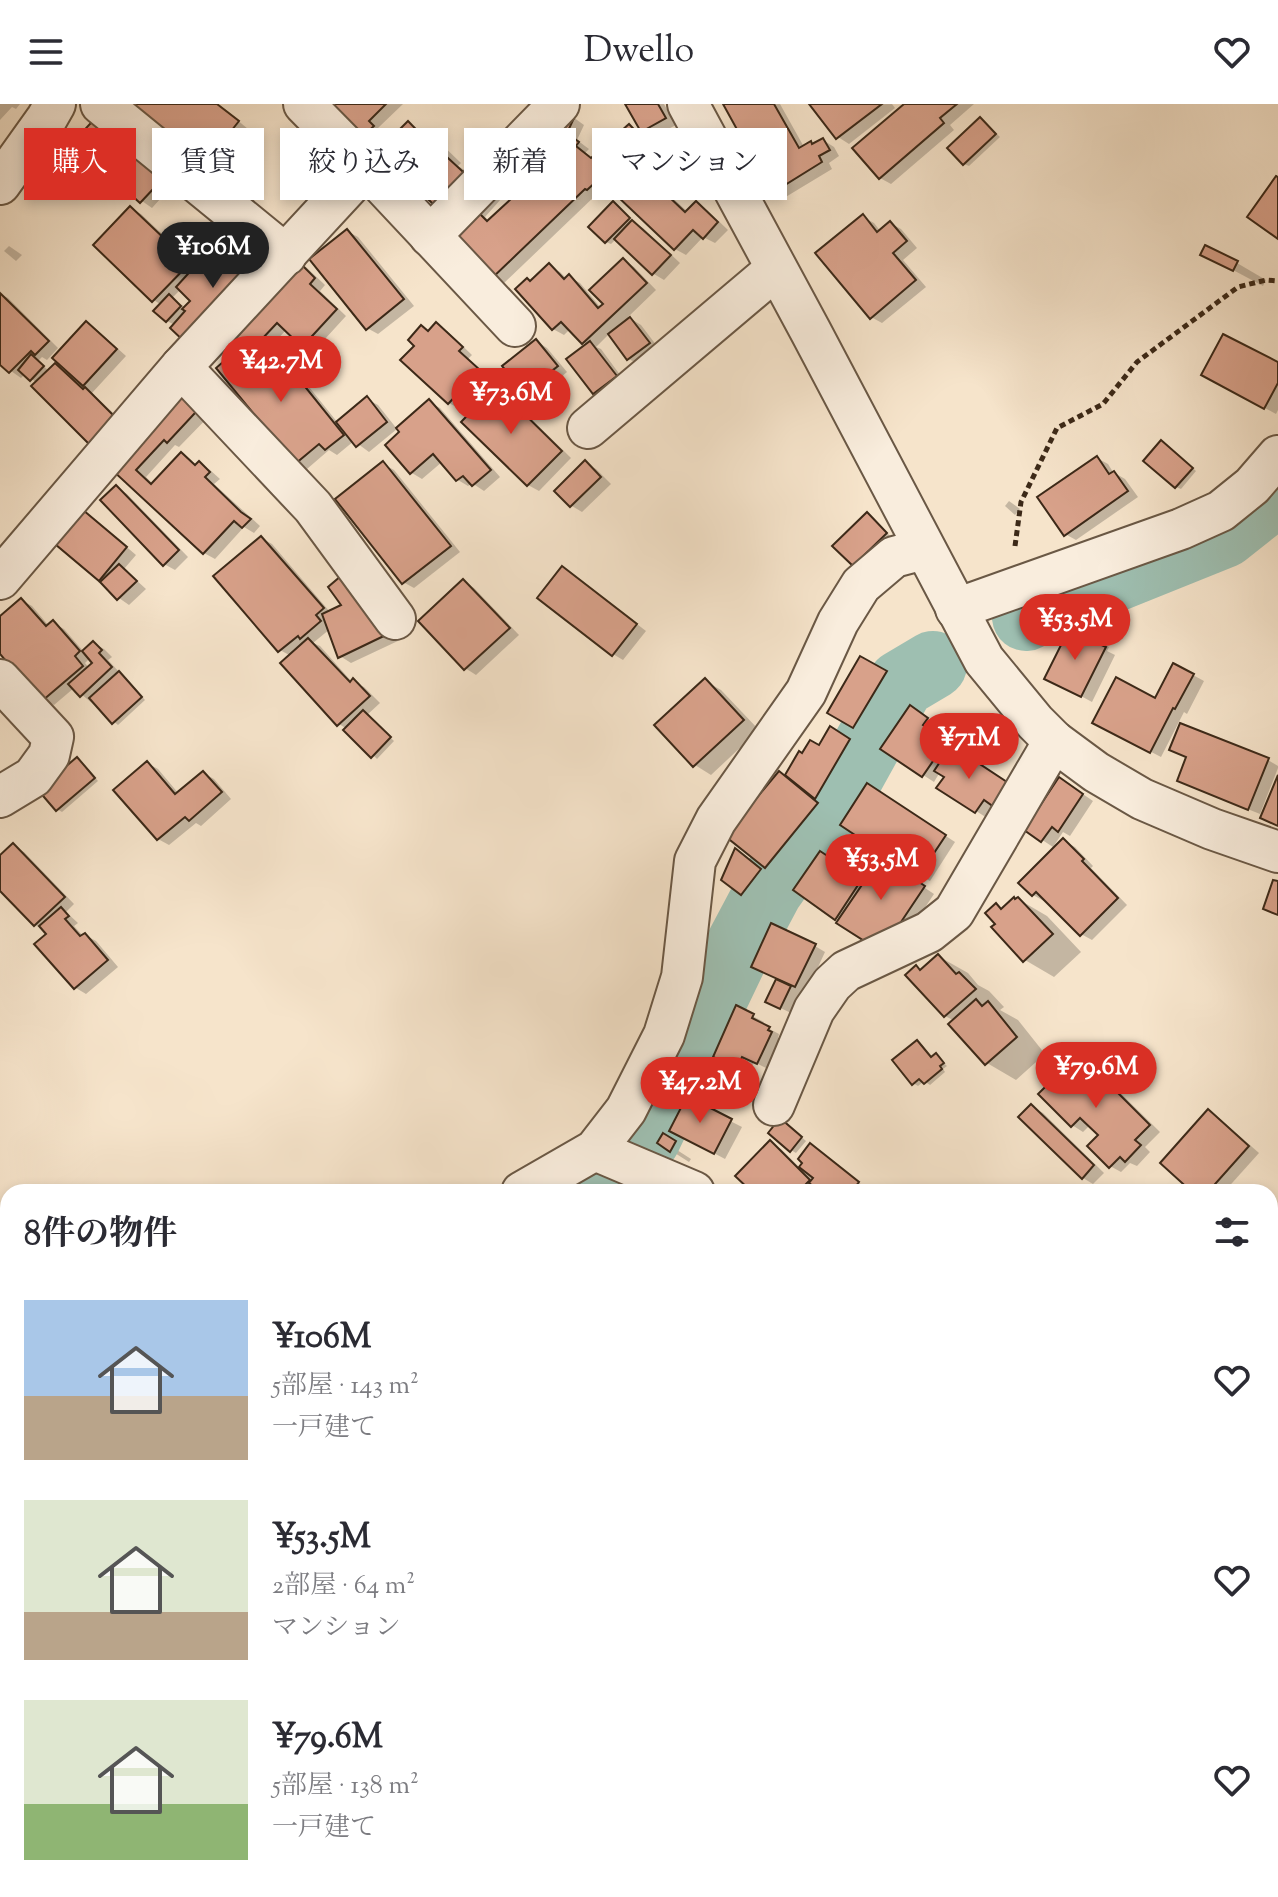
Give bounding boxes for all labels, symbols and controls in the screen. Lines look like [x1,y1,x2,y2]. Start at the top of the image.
text: Dwello [584,26,694,78]
icon: menu [24,30,68,74]
icon: heart [1210,30,1254,74]
chip: 購入 [24,128,136,200]
chip: 賃貸 [152,128,264,200]
chip: 絞り込み [280,128,448,200]
chip: 新着 [464,128,576,200]
chip: マンション [592,128,787,200]
pin: ¥106M [157,222,269,290]
text: ¥106M [175,229,251,266]
pin: ¥42.7M [216,336,346,404]
text: ¥42.7M [239,343,323,380]
pin: ¥73.6M [446,368,576,436]
text: ¥73.6M [469,375,553,412]
pin: ¥53.5M [1010,594,1140,662]
text: ¥53.5M [1037,601,1113,638]
pin: ¥71M [922,713,1016,781]
text: ¥71M [938,720,1000,757]
pin: ¥53.5M [816,834,946,902]
text: ¥53.5M [843,841,919,878]
pin: ¥79.6M [1031,1042,1161,1110]
text: ¥79.6M [1054,1049,1138,1086]
pin: ¥47.2M [635,1057,765,1125]
text: ¥47.2M [659,1064,741,1101]
icon: filters [1210,1210,1254,1254]
text: 8件の物件 [24,1211,177,1260]
text: ¥106M [272,1314,371,1363]
icon: home [88,1332,184,1428]
icon: heart [1210,1358,1254,1402]
text: 5部屋 · 143 m² [272,1368,419,1405]
text: 一戸建て [272,1410,376,1447]
text: ¥53.5M [272,1514,371,1563]
icon: home [88,1532,184,1628]
icon: heart [1210,1558,1254,1602]
text: 2部屋 · 64 m² [272,1568,415,1605]
text: マンション [272,1610,401,1647]
text: ¥79.6M [272,1714,383,1763]
icon: home [88,1732,184,1828]
icon: heart [1210,1758,1254,1802]
text: 5部屋 · 138 m² [272,1768,419,1805]
text: 一戸建て [272,1810,376,1847]

